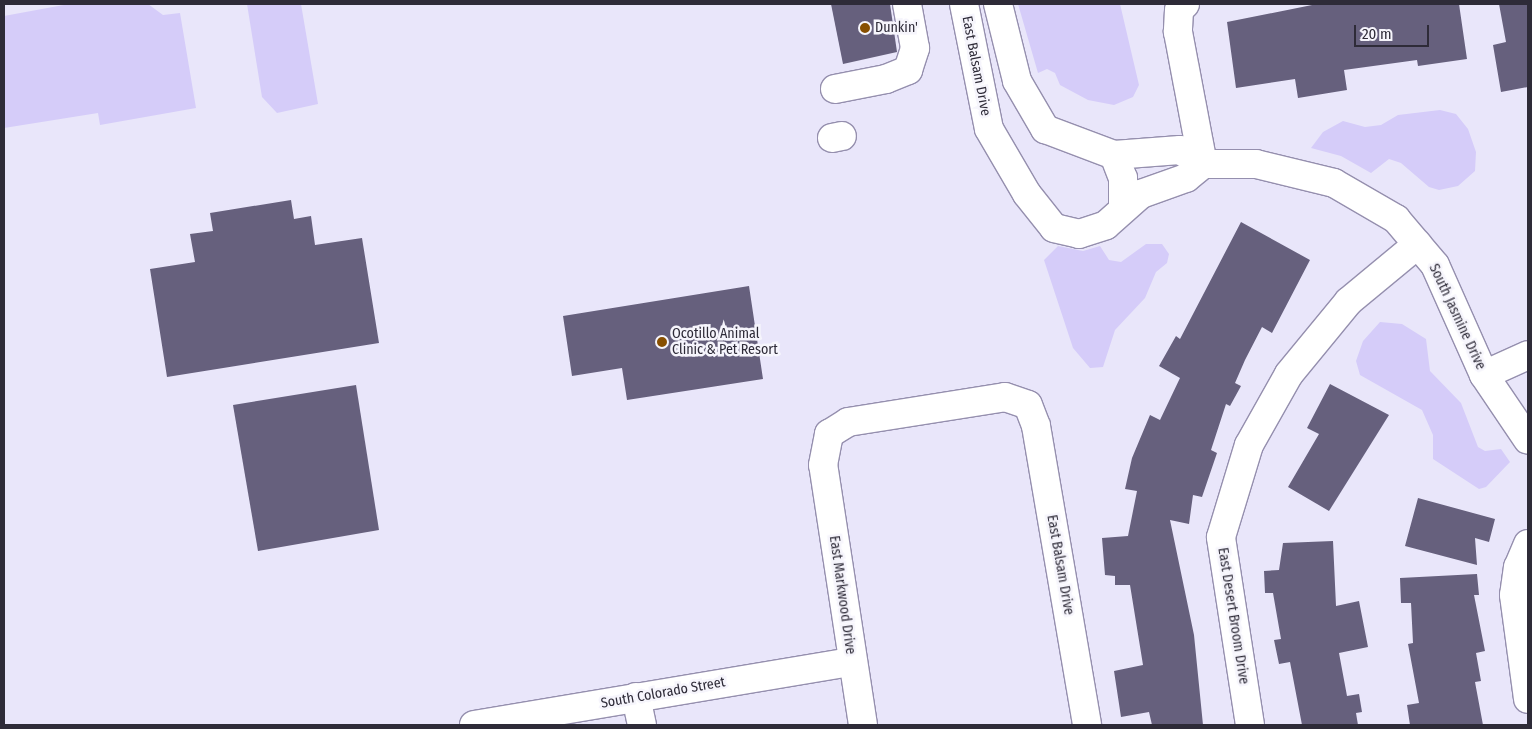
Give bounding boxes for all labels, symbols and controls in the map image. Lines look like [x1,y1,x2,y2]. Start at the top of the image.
street label: East Balsam Drive [958,15,994,117]
scale bar [1357,15,1432,47]
place label: Dunkin' [875,20,918,36]
marker: Dunkin' [859,22,871,34]
text: 20 m [1362,25,1392,43]
street label: South Jasmine Drive [1425,261,1489,373]
place label: Ocotillo Animal Clinic & Pet Resort [672,326,778,358]
marker: Ocotillo Animal Clinic & Pet Resort [656,336,668,348]
street label: East Balsam Drive [1043,514,1077,616]
street label: East Markwood Drive [825,535,859,655]
street label: East Desert Broom Drive [1214,546,1252,686]
street label: South Colorado Street [600,674,726,712]

